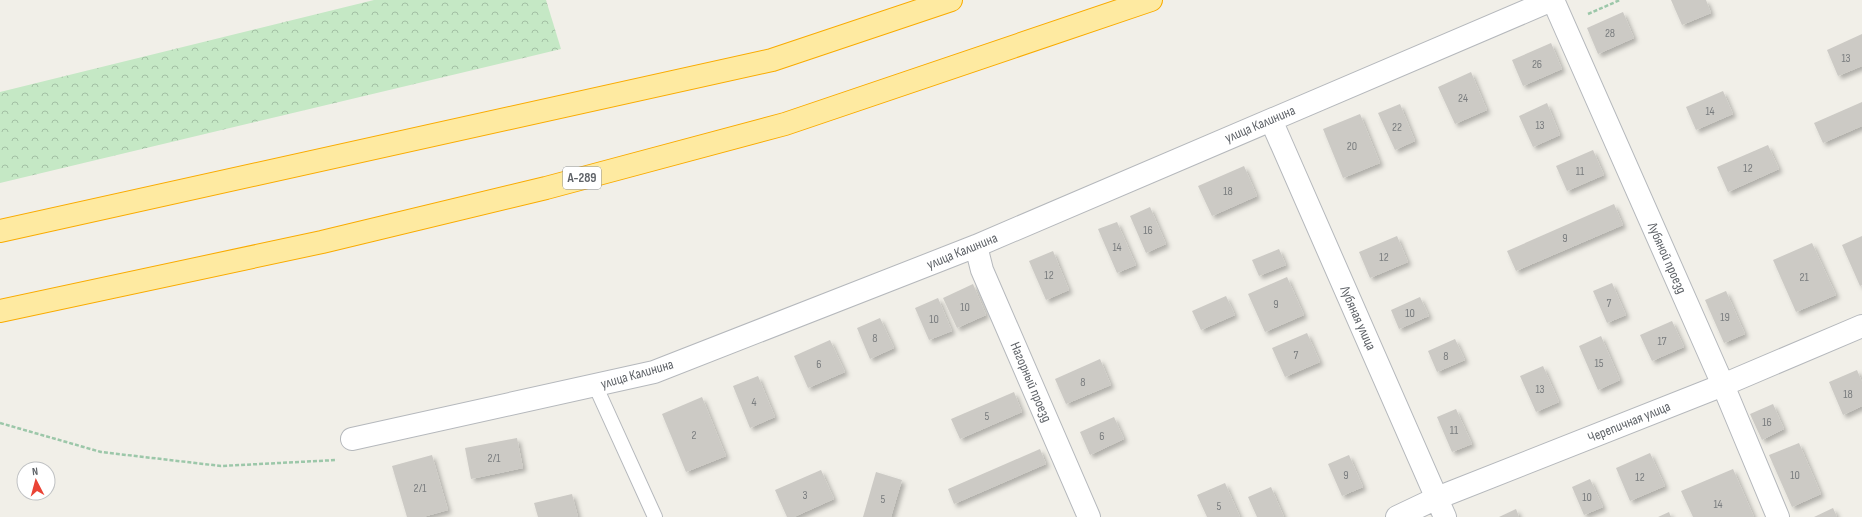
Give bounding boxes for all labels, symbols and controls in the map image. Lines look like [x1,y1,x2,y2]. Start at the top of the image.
house number: 28 [1605,26,1615,41]
house number: 13 [1841,51,1851,66]
house number: 26 [1532,57,1542,72]
house number: 24 [1458,91,1468,106]
street label: улица Калинина [1222,102,1298,146]
house number: 14 [1705,104,1715,119]
house number: 13 [1535,118,1545,133]
house number: 22 [1392,120,1402,135]
house number: 20 [1347,139,1357,154]
house number: 12 [1743,161,1753,176]
house number: 11 [1576,164,1585,179]
road number: А-289 [563,167,601,189]
house number: 18 [1223,184,1233,199]
street label: Лубяной проезд [1643,219,1690,296]
house number: 16 [1143,223,1153,238]
street label: улица Калинина [924,229,1000,273]
house number: 9 [1562,231,1568,246]
house number: 14 [1112,240,1122,255]
house number: 12 [1379,250,1389,265]
house number: 12 [1044,268,1054,283]
house number: 21 [1799,270,1809,285]
street label: Лубяная улица [1336,282,1380,353]
house number: 7 [1607,296,1612,311]
house number: 9 [1273,297,1279,312]
house number: 10 [960,300,970,315]
house number: 10 [1405,306,1415,321]
house number: 19 [1720,310,1730,325]
house number: 10 [929,312,939,327]
house number: 8 [872,331,878,346]
house number: 17 [1658,334,1667,349]
street label: Нагорный проезд [1007,339,1055,425]
house number: 7 [1294,348,1299,363]
house number: 8 [1443,349,1449,364]
street label: улица Калинина [599,356,675,392]
house number: 15 [1594,356,1604,371]
house number: 6 [816,357,822,372]
house number: 8 [1080,375,1086,390]
house number: 13 [1535,382,1545,397]
house number: 18 [1843,387,1853,402]
house number: 4 [751,395,757,410]
street label: Черепичная улица [1585,398,1673,446]
house number: 5 [985,409,990,424]
house number: 16 [1762,415,1772,430]
house number: 11 [1450,423,1459,438]
house number: 2 [692,428,697,443]
house number: 6 [1099,429,1105,444]
house number: 2/1 [488,451,501,466]
north arrow [16,461,56,501]
text: N [31,465,39,478]
house number: 9 [1343,468,1349,483]
house number: 10 [1790,468,1800,483]
house number: 12 [1635,470,1645,485]
house number: 2/1 [414,481,427,496]
house number: 3 [802,488,808,503]
house number: 10 [1582,490,1592,505]
house number: 5 [881,492,886,507]
house number: 14 [1713,497,1723,512]
house number: 5 [1217,499,1222,514]

